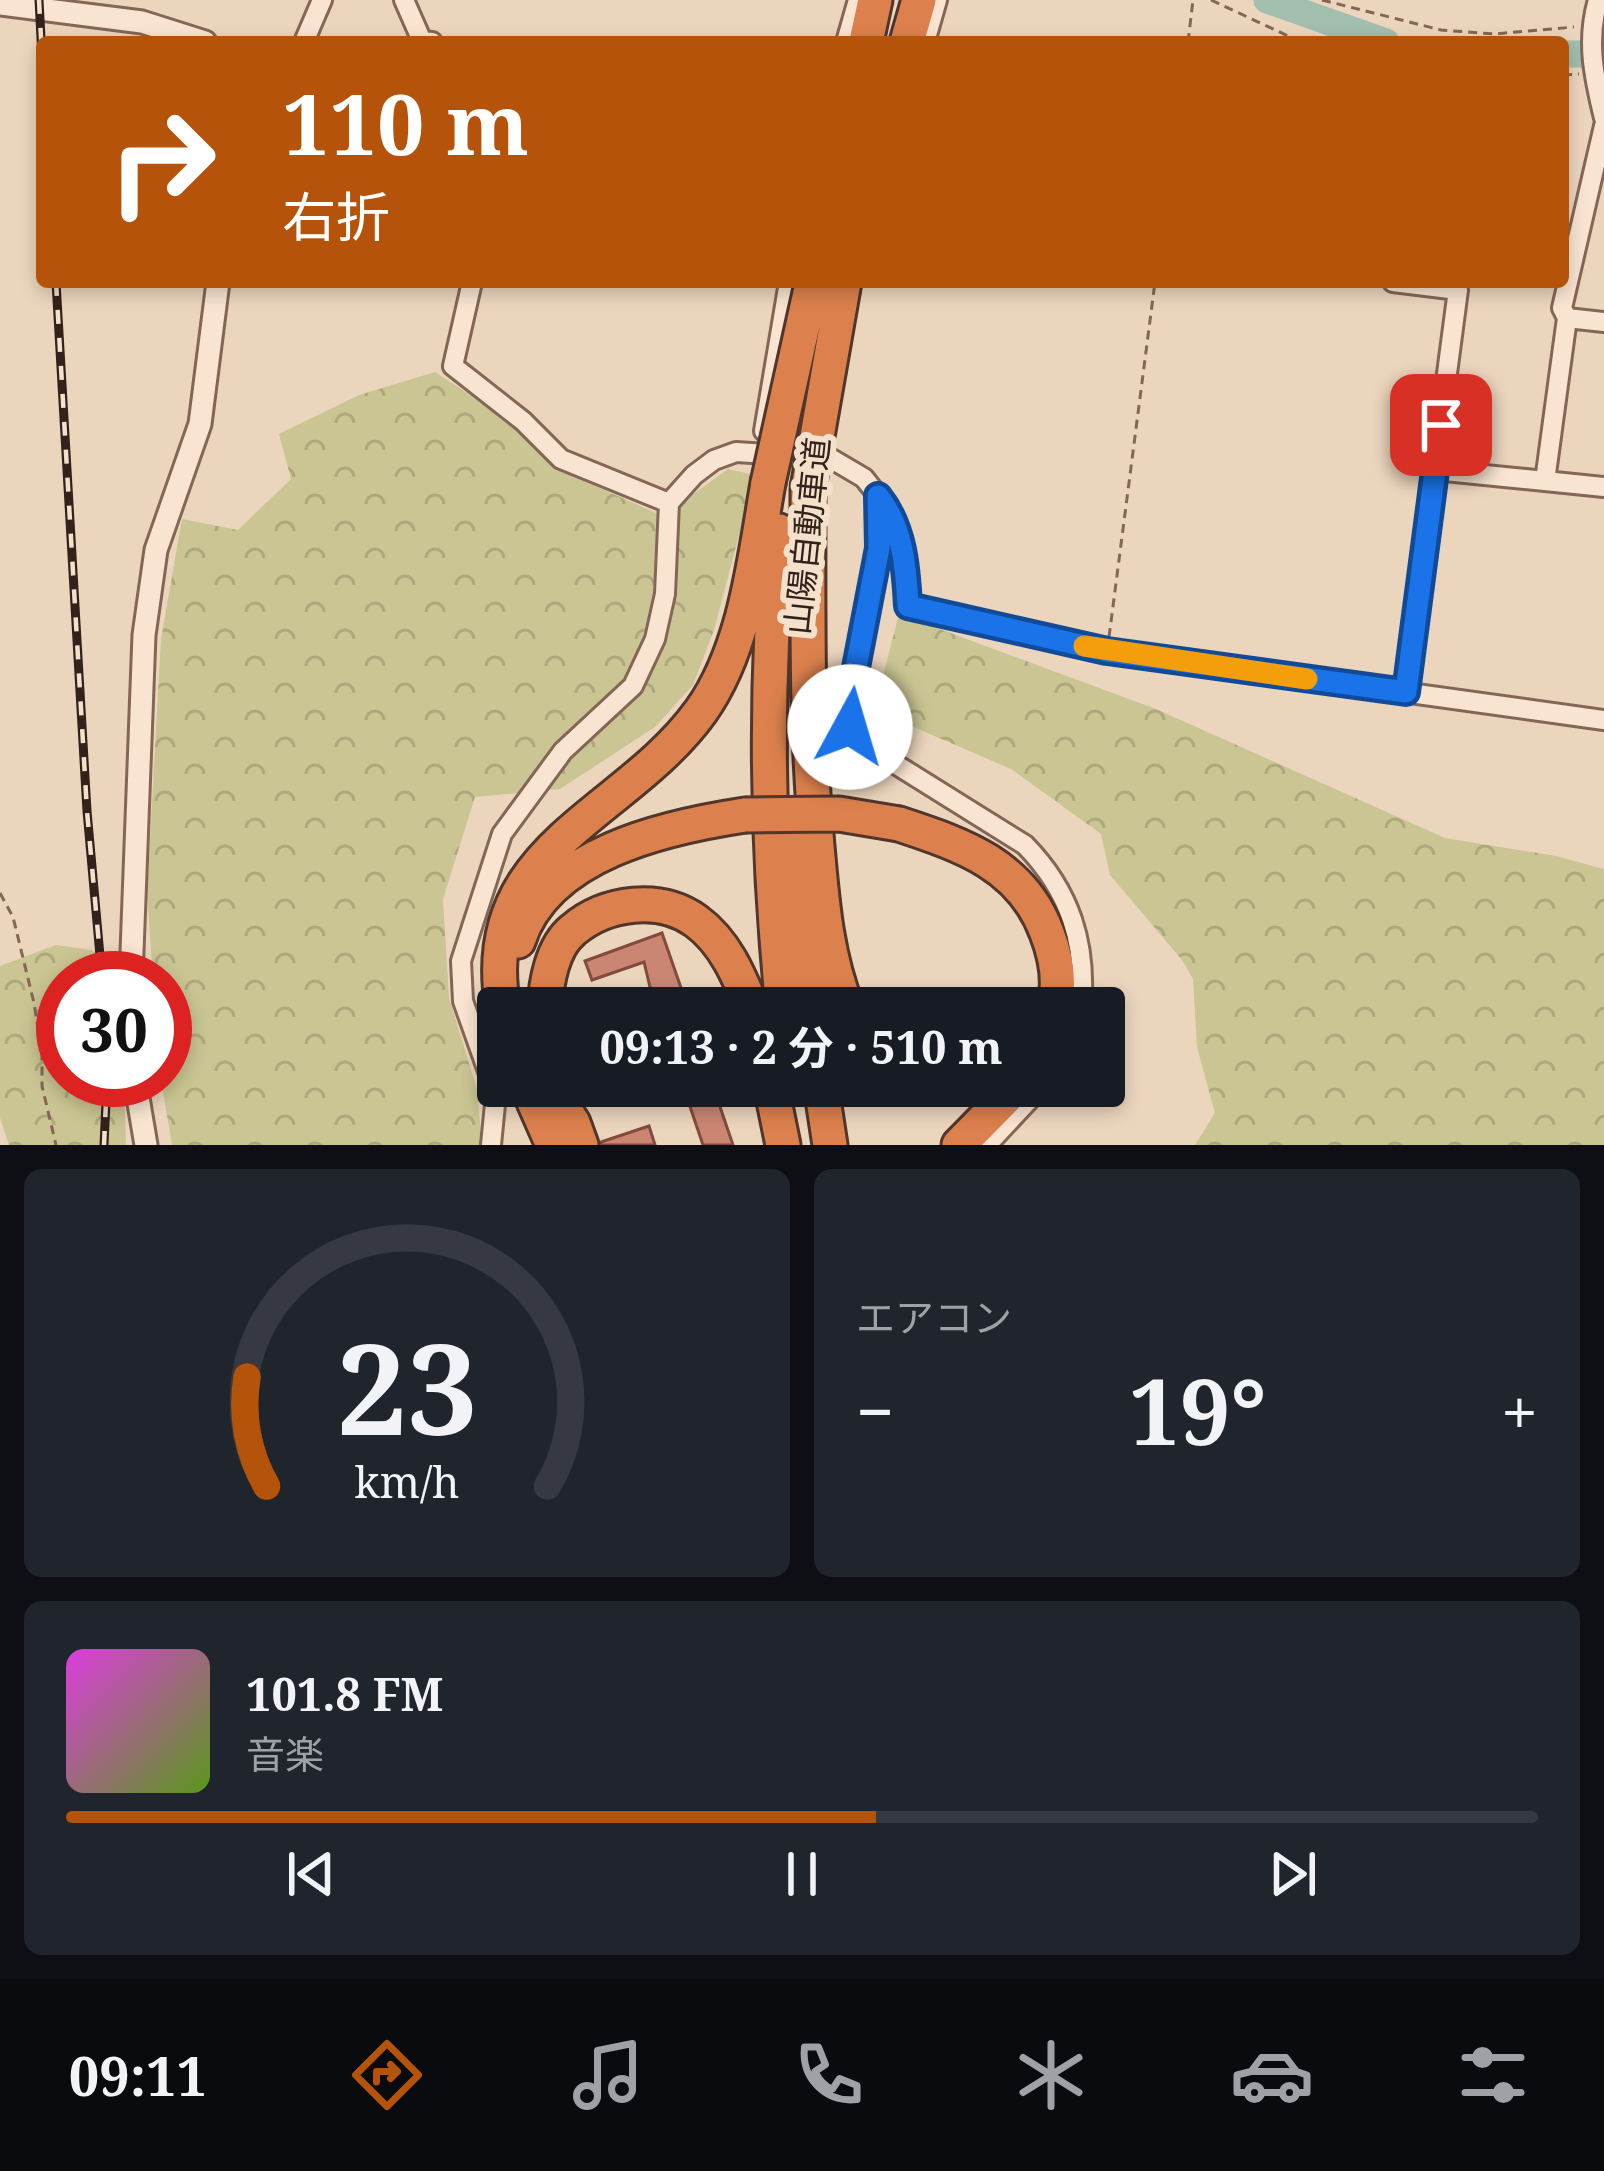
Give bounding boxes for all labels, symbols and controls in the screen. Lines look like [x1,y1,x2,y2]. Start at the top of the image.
text: 110 m [282,65,529,180]
icon: right [84,84,240,240]
text: 右折 [282,179,390,253]
pin [1390,374,1492,476]
icon: arrive [1408,392,1474,458]
street label: 山陽自動車道 [774,435,839,637]
position arrow [787,664,913,790]
speed limit sign: 30 [36,951,192,1107]
text: 09:13 · 2 分 · 510 m [599,1016,1003,1077]
text: エアコン [856,1290,1012,1343]
text: 23 [336,1302,478,1472]
text: 19° [1129,1349,1267,1471]
text: − [856,1365,894,1455]
text: + [1501,1365,1538,1455]
text: km/h [354,1452,460,1511]
text: 101.8 FM [246,1663,443,1724]
text: 音楽 [246,1727,324,1780]
icon: previous [278,1841,344,1907]
icon: pause [769,1841,835,1907]
icon: next [1260,1841,1326,1907]
icon: directions [345,2033,429,2117]
icon: music [566,2033,650,2117]
icon: phone [787,2033,871,2117]
icon: climate [1009,2033,1093,2117]
icon: car [1230,2033,1314,2117]
icon: filters [1451,2033,1535,2117]
text: 09:11 [69,2038,207,2112]

